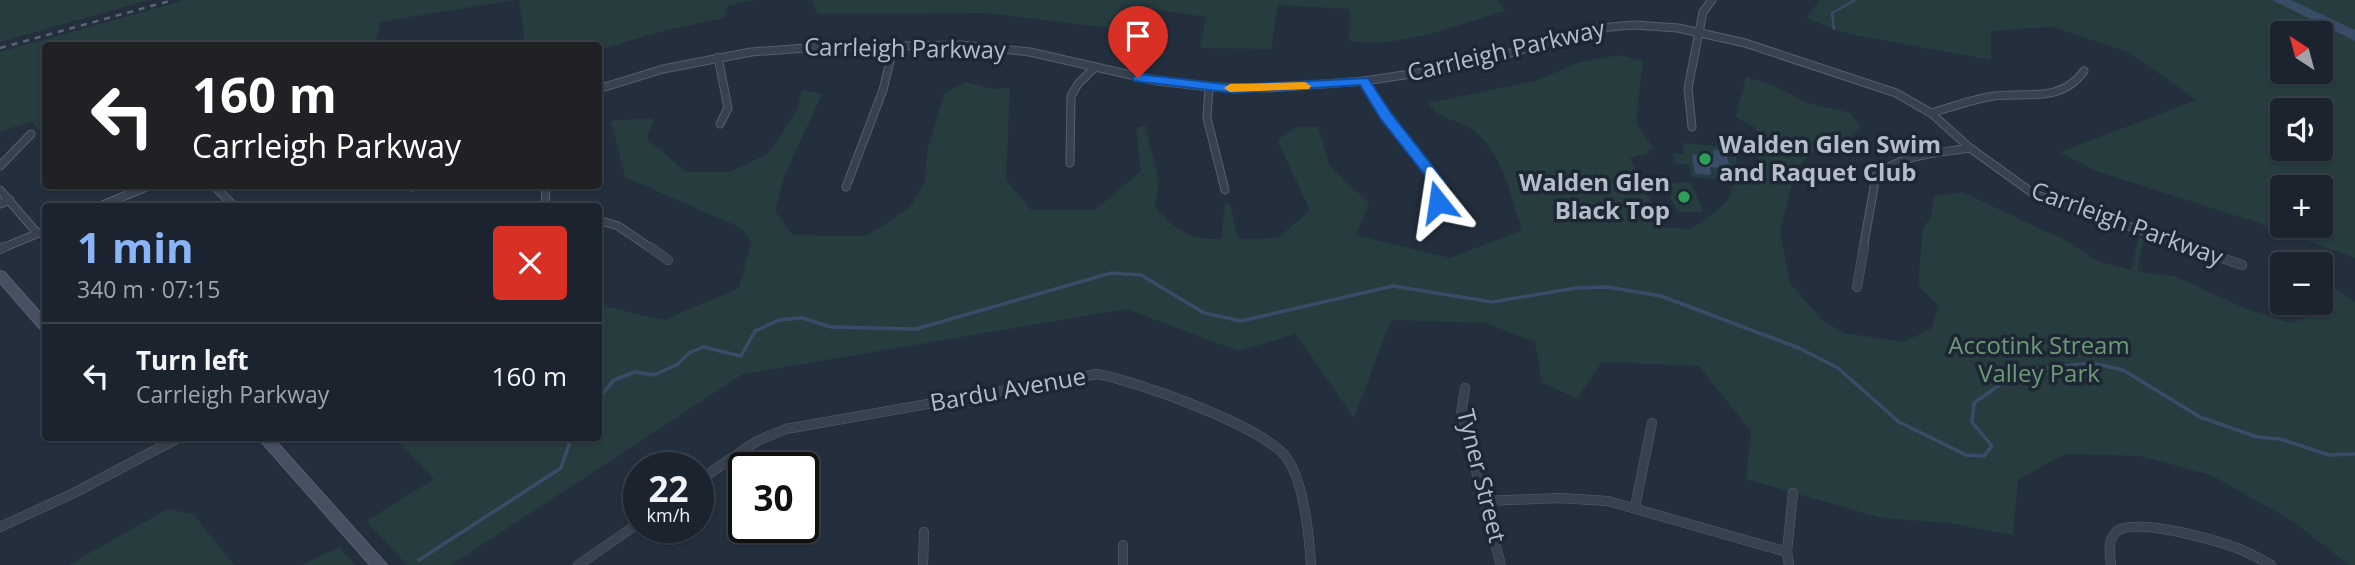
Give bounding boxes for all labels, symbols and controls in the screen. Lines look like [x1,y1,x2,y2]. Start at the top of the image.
pin [1108,6,1168,78]
street label: Carrleigh Parkway [1404,11,1609,88]
icon: arrive [1119,17,1157,55]
north arrow [2270,21,2333,84]
map controls [2270,21,2333,315]
street label: Carrleigh Parkway [804,29,1007,66]
text: 160 m [192,61,337,127]
icon: left [77,70,168,161]
button: sound [2270,98,2333,161]
text: Carrleigh Parkway [192,124,461,167]
place label: Walden Glen Swim and Raquet Club [1719,127,1941,188]
marker: Walden Glen Swim and Raquet Club [1697,151,1713,167]
position arrow [1401,165,1475,239]
place label: Walden Glen Black Top [1519,165,1670,226]
street label: Carrleigh Parkway [2027,173,2229,273]
button: + [2270,175,2333,238]
marker: Walden Glen Black Top [1676,189,1692,205]
text: 1 min [77,218,194,275]
button: close [493,226,567,300]
button: − [2270,252,2333,315]
text: 340 m · 07:15 [77,273,220,305]
park label: Accotink Stream Valley Park [1948,328,2130,389]
text: Turn left [136,342,248,378]
icon: left [77,357,115,395]
text: 160 m [492,358,567,394]
street label: Bardu Avenue [927,359,1088,418]
text: Carrleigh Parkway [136,378,329,410]
street label: Tyner Street [1450,405,1515,546]
speed limit sign: 30 [728,452,819,543]
text: 22 [648,465,689,512]
text: km/h [647,503,690,527]

